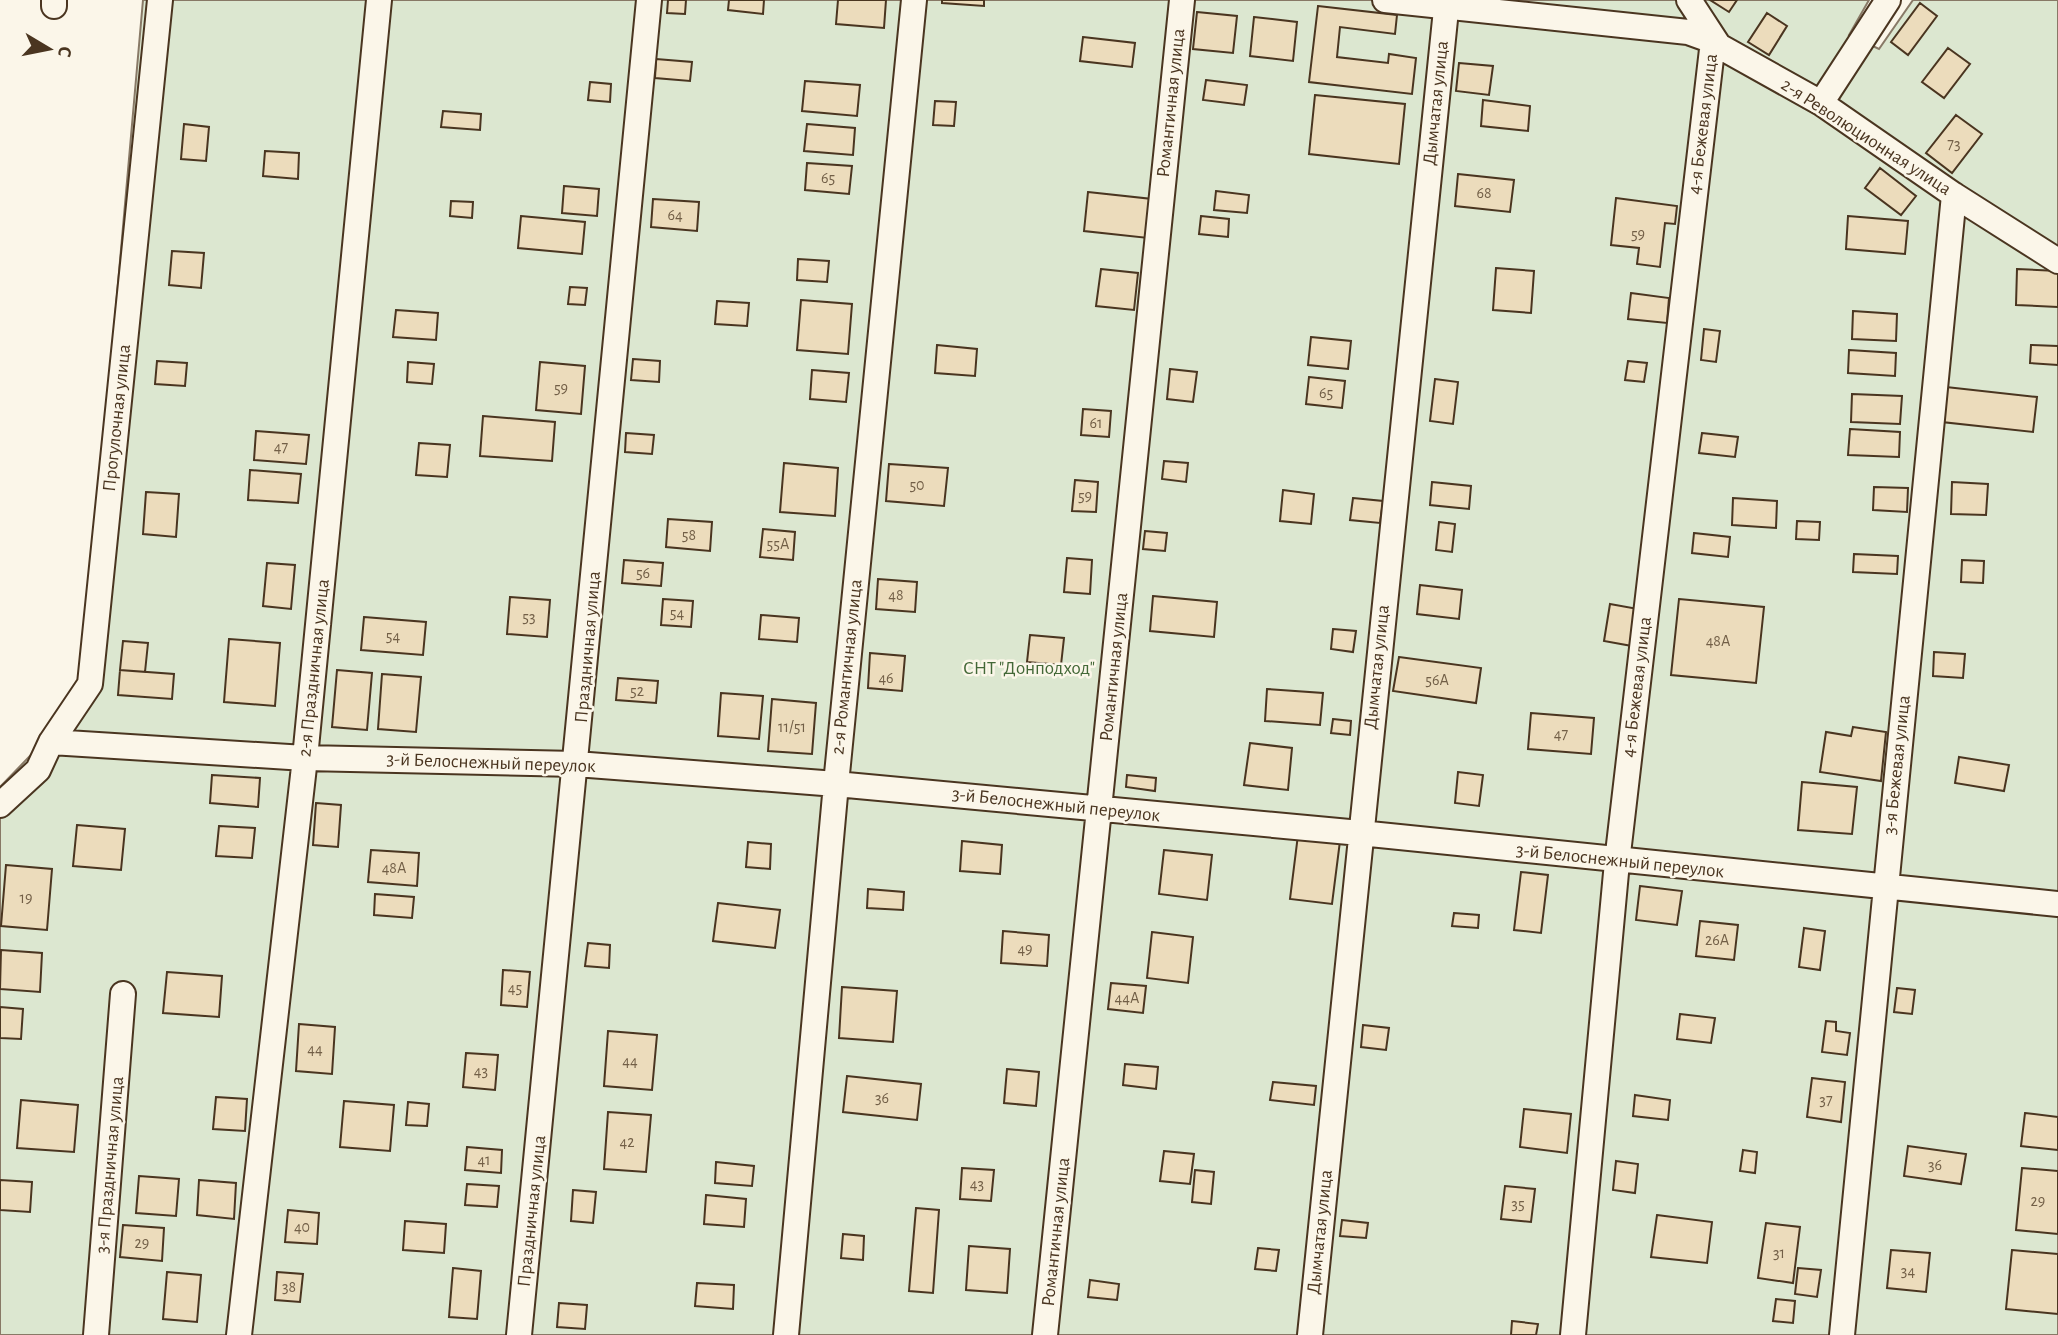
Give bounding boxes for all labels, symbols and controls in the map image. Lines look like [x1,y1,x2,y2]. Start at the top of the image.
north arrow [14,14,84,84]
street label: Романтичная улица [1154,27,1188,179]
street label: Дымчатая улица [1420,39,1452,166]
text: С [54,45,75,59]
street label: 4-я Бежевая улица [1685,52,1721,195]
street label: 2-я Революционная улица [1778,75,1955,199]
house number: 73 [1947,136,1961,152]
house number: 65 [821,170,835,186]
house number: 68 [1476,185,1492,201]
house number: 64 [667,207,683,223]
house number: 59 [1631,226,1645,242]
street label: Прогулочная улица [100,343,134,493]
house number: 59 [554,380,568,396]
house number: 65 [1319,385,1333,401]
house number: 61 [1089,415,1103,431]
house number: 47 [274,439,289,455]
house number: 50 [909,477,925,493]
house number: 59 [1078,488,1092,504]
house number: 58 [682,527,696,543]
house number: 55А [767,536,790,552]
house number: 56 [636,565,650,581]
street label: Праздничная улица [572,570,604,724]
street label: 2-я Праздничная улица [295,578,333,758]
street label: 2-я Романтичная улица [828,578,866,756]
house number: 48 [888,587,904,603]
street label: Романтичная улица [1097,591,1131,743]
street label: Дымчатая улица [1361,603,1393,730]
house number: 54 [670,605,684,621]
house number: 53 [522,609,536,625]
street label: 4-я Бежевая улица [1619,615,1655,758]
house number: 54 [386,628,400,644]
house number: 48А [1706,633,1731,649]
park label: СНТ "Донподход" [963,659,1095,678]
house number: 46 [878,670,894,686]
house number: 56А [1425,672,1449,688]
house number: 52 [630,683,644,699]
street label: 3-я Бежевая улица [1880,694,1914,836]
house number: 11/51 [778,719,806,735]
house number: 47 [1554,726,1569,742]
street label: 3-й Белоснежный переулок [386,750,596,776]
street label: 3-й Белоснежный переулок [951,785,1161,825]
street label: 3-й Белоснежный переулок [1515,841,1725,881]
house number: 48А [382,860,407,876]
house number: 19 [19,890,33,906]
house number: 26А [1705,932,1730,948]
house number: 49 [1017,941,1033,957]
house number: 45 [508,980,522,996]
house number: 44А [1115,990,1140,1006]
house number: 44 [307,1041,323,1057]
house number: 44 [622,1053,638,1069]
house number: 43 [474,1063,488,1079]
street label: 3-я Праздничная улица [93,1075,127,1254]
house number: 36 [875,1090,889,1106]
house number: 37 [1819,1092,1833,1108]
street label: Праздничная улица [515,1134,549,1288]
house number: 42 [620,1134,634,1150]
house number: 41 [477,1152,491,1168]
street label: Романтичная улица [1039,1156,1073,1308]
house number: 36 [1928,1157,1942,1173]
street label: Дымчатая улица [1304,1168,1336,1295]
house number: 43 [970,1176,984,1192]
house number: 29 [2031,1193,2045,1209]
house number: 35 [1511,1196,1525,1212]
house number: 40 [294,1219,310,1235]
house number: 29 [135,1235,149,1251]
house number: 31 [1773,1245,1785,1261]
house number: 34 [1901,1263,1915,1279]
house number: 38 [282,1279,296,1295]

